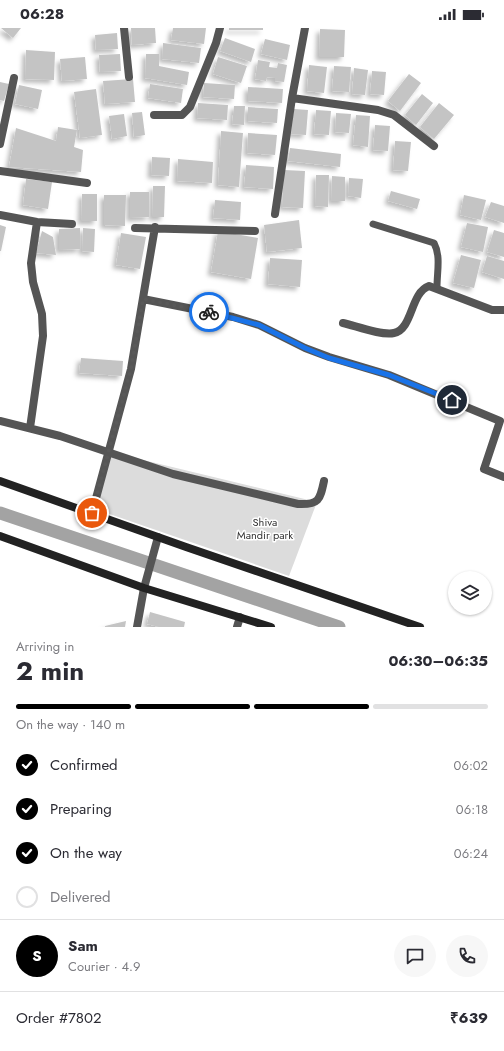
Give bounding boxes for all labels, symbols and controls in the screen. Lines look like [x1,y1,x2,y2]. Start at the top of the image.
text: 06:28 [20,3,64,25]
courier [189,292,229,332]
icon: bike [198,301,220,323]
pin [435,383,469,417]
icon: home [441,389,463,411]
pin [75,496,109,530]
icon: bag [81,502,103,524]
park label: Shiva Mandir park [237,514,293,543]
map controls [448,571,492,615]
button: layers [448,571,492,615]
text: Arriving in [16,637,74,656]
text: 06:30–06:35 [388,650,488,672]
text: 2 min [16,652,84,690]
text: On the way · 140 m [16,715,125,734]
icon: check [16,754,38,776]
text: Confirmed [50,754,118,776]
text: 06:02 [454,756,488,775]
icon: check [16,798,38,820]
text: Preparing [50,798,112,820]
text: 06:18 [456,800,488,819]
icon: check [16,842,38,864]
text: On the way [50,842,122,864]
text: 06:24 [454,844,488,863]
text: Delivered [50,886,111,908]
text: Sam [68,935,98,957]
button: chat [394,935,436,977]
button: phone [446,935,488,977]
text: S [32,945,42,967]
text: Courier · 4.9 [68,957,141,976]
text: Order #7802 [16,1007,102,1029]
text: ₹639 [450,1007,488,1029]

